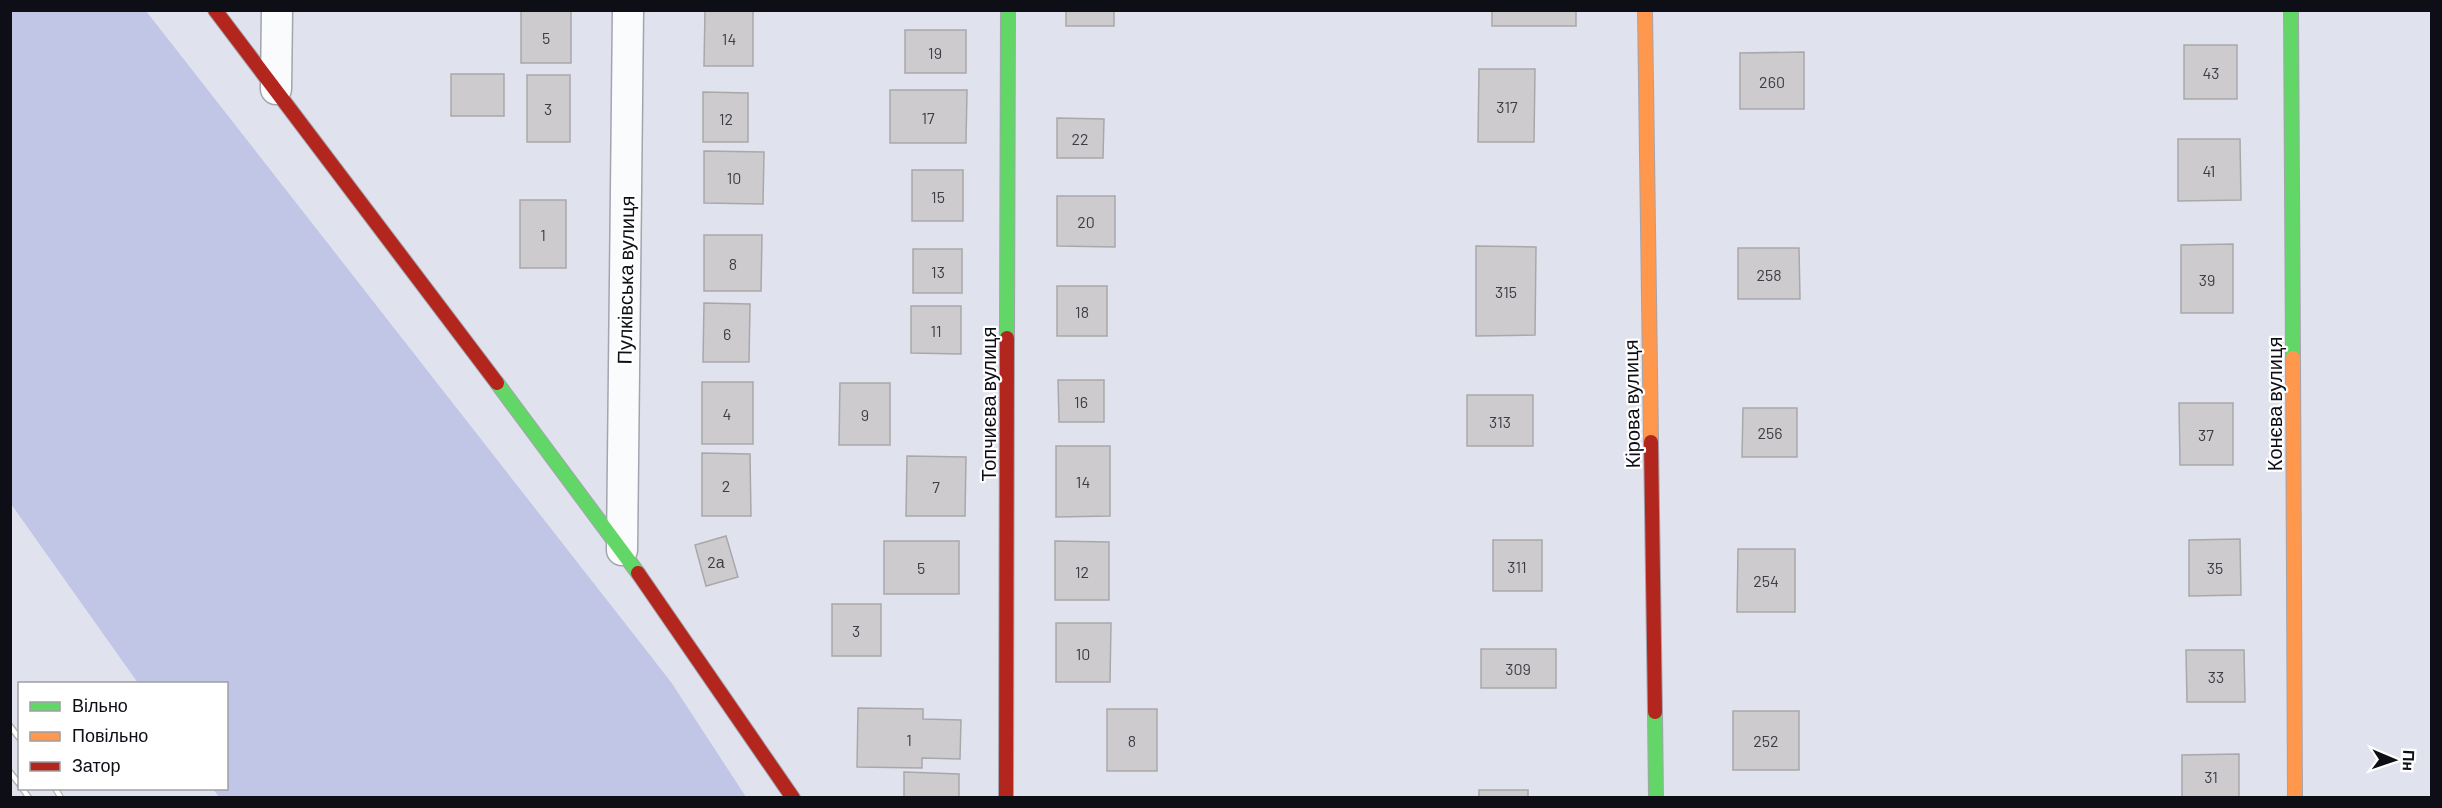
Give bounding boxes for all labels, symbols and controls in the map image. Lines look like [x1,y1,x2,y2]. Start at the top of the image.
house number: 5 [542,28,550,47]
house number: 14 [722,29,736,48]
house number: 19 [928,43,942,62]
house number: 43 [2202,63,2220,82]
house number: 260 [1759,72,1785,91]
house number: 317 [1496,97,1518,116]
house number: 3 [544,99,552,118]
house number: 17 [921,108,935,127]
house number: 12 [719,109,733,128]
house number: 22 [1071,129,1089,148]
house number: 41 [2203,161,2215,180]
house number: 10 [727,168,741,187]
house number: 15 [931,187,945,206]
street label: Пулківська вулиця [612,195,638,365]
house number: 20 [1077,212,1095,231]
house number: 1 [540,225,546,244]
house number: 8 [729,254,737,273]
house number: 13 [931,262,945,281]
house number: 258 [1756,265,1782,284]
house number: 39 [2199,270,2215,289]
house number: 315 [1495,282,1517,301]
house number: 18 [1075,302,1089,321]
house number: 11 [930,321,942,340]
house number: 6 [723,324,731,343]
street label: Топчиєва вулиця [976,327,1000,481]
street label: Конєва вулиця [2262,337,2286,471]
street label: Кірова вулиця [1618,339,1644,469]
house number: 16 [1074,392,1088,411]
house number: 4 [723,404,731,423]
house number: 9 [861,405,869,424]
house number: 313 [1489,412,1511,431]
house number: 256 [1757,423,1783,442]
house number: 37 [2198,425,2214,444]
house number: 14 [1076,472,1090,491]
house number: 2 [722,476,730,495]
house number: 7 [932,477,940,496]
house number: 2а [707,552,725,571]
house number: 311 [1507,557,1527,576]
house number: 5 [917,558,925,577]
house number: 35 [2207,558,2223,577]
house number: 12 [1075,562,1089,581]
house number: 254 [1753,571,1779,590]
house number: 3 [852,621,860,640]
house number: 10 [1076,644,1090,663]
house number: 309 [1505,659,1531,678]
house number: 33 [2208,667,2224,686]
legend [18,682,228,790]
text: Вільно [72,694,128,716]
text: Повільно [72,724,148,746]
house number: 1 [906,730,912,749]
north arrow [2364,730,2424,790]
house number: 8 [1128,731,1136,750]
house number: 252 [1753,731,1779,750]
text: Пн [2400,750,2419,771]
text: Затор [72,754,121,776]
house number: 31 [2204,767,2218,786]

